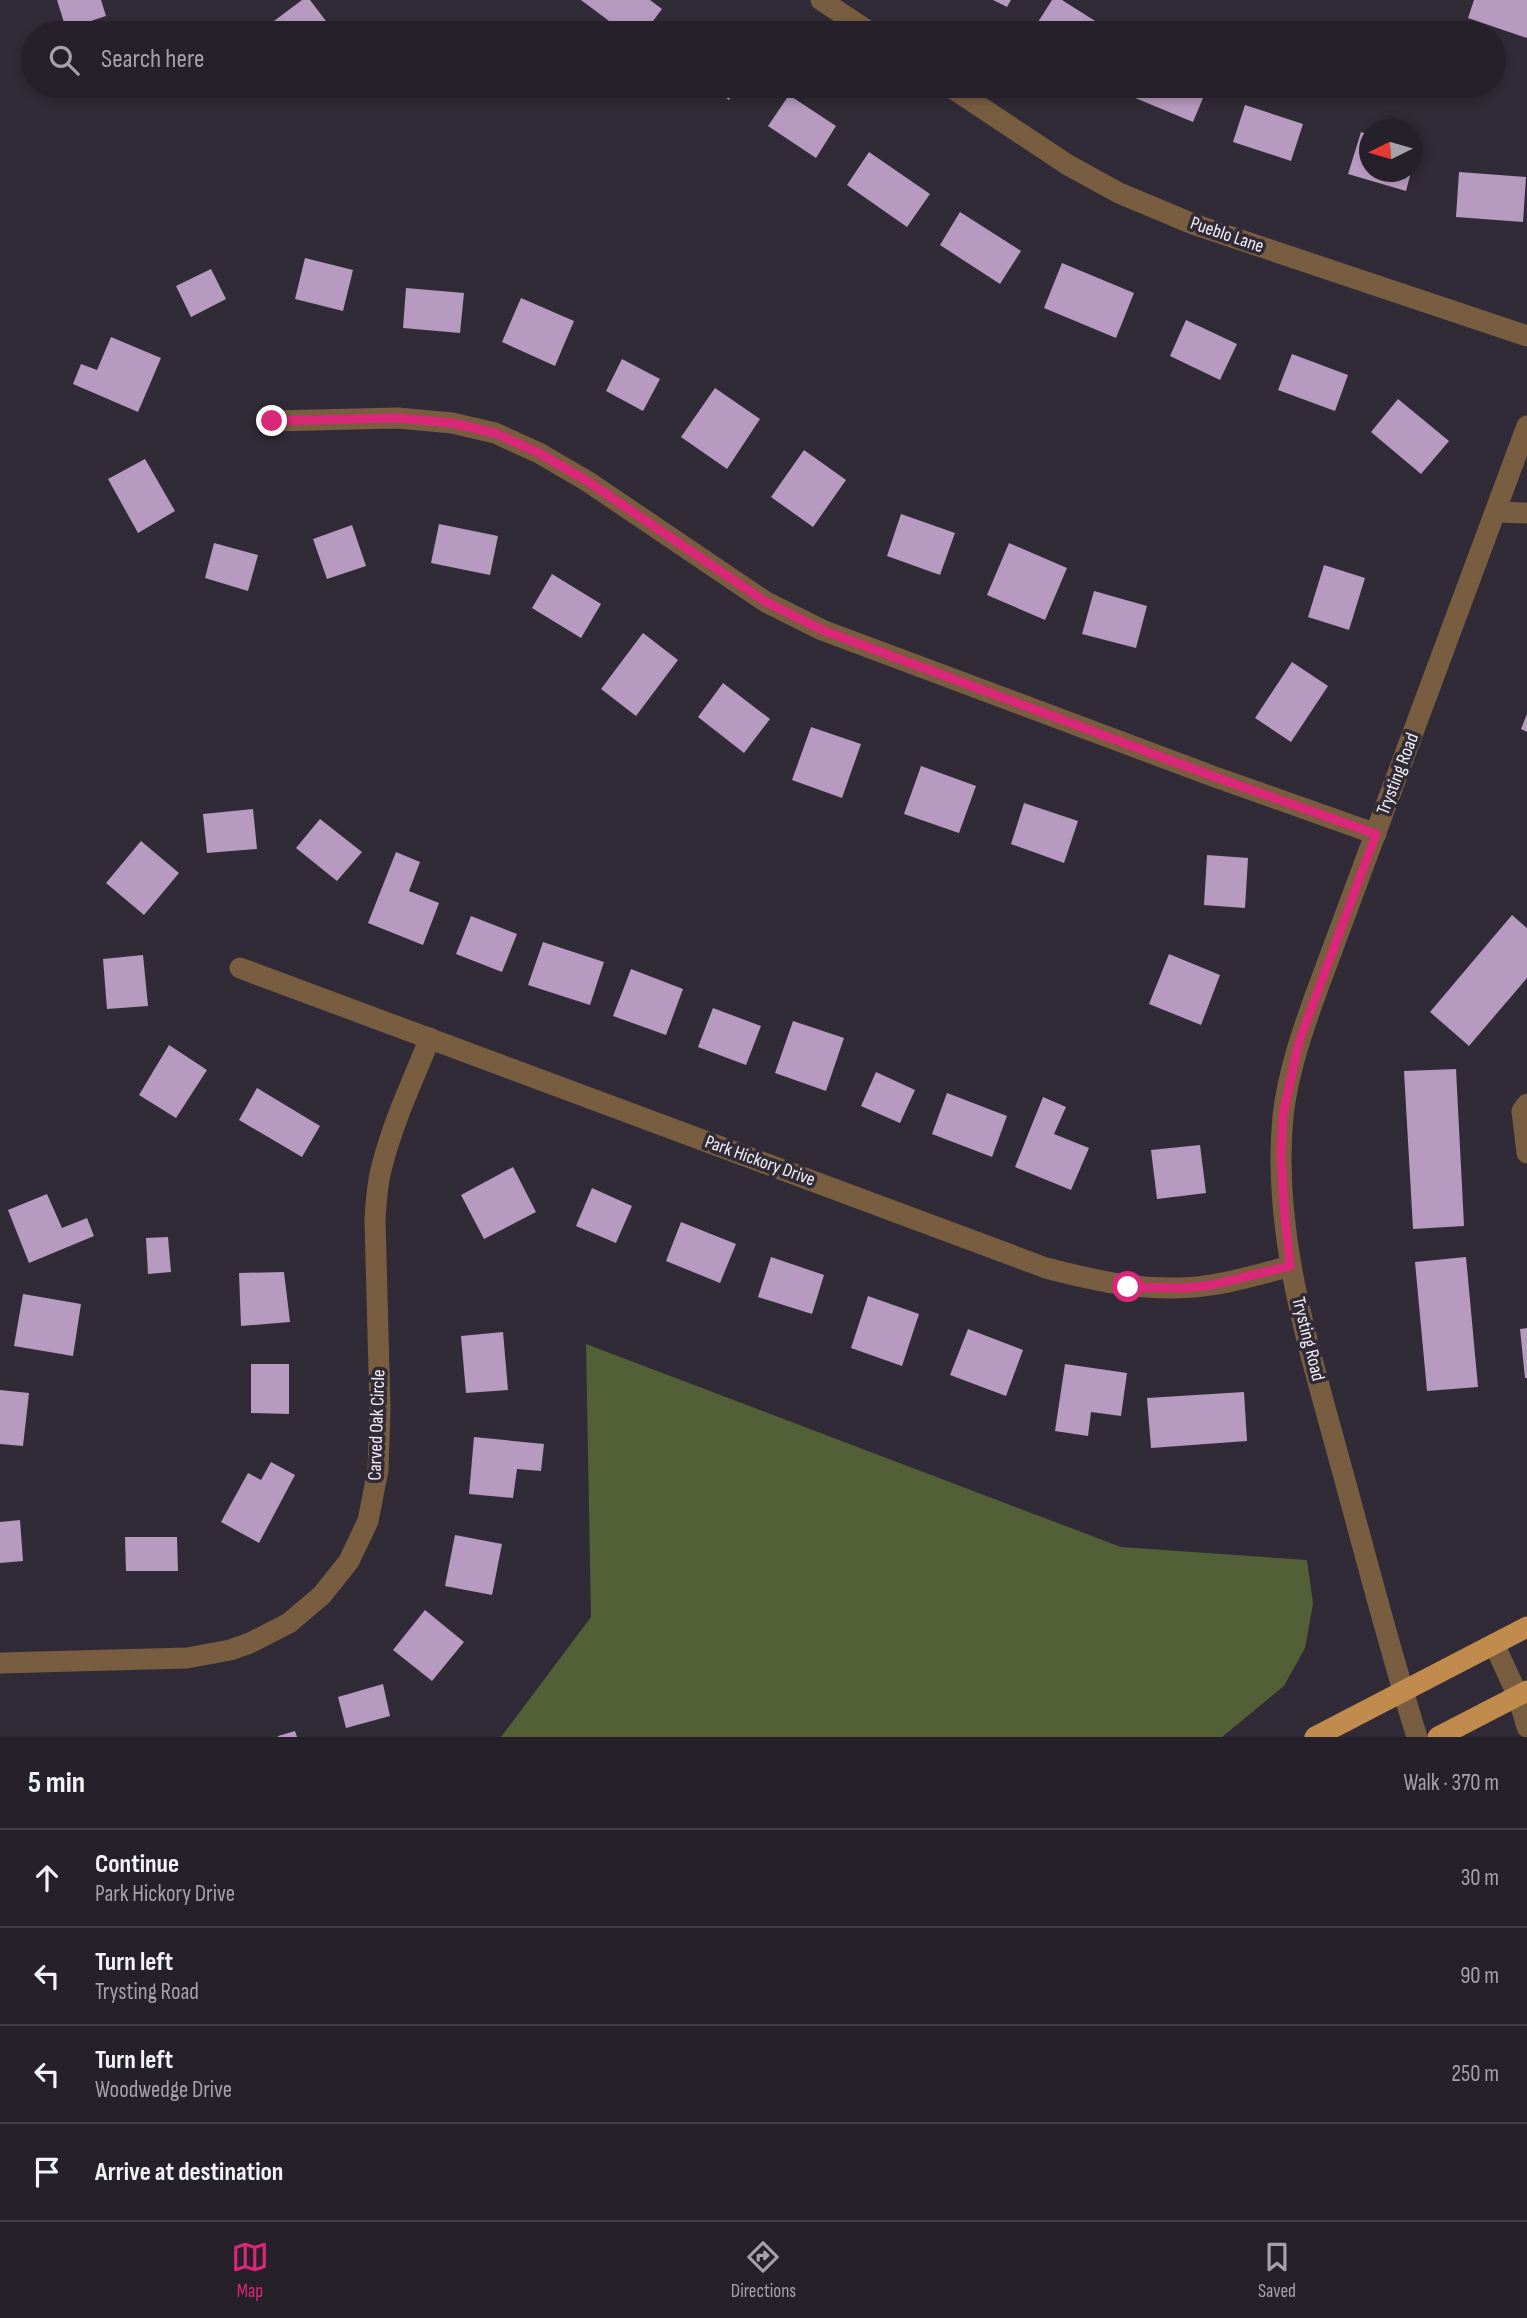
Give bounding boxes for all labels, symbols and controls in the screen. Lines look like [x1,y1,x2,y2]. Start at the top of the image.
search box [21,21,1506,98]
icon: search [45,41,83,79]
text: Search here [101,44,204,75]
north arrow [1359,119,1422,182]
street label: Pueblo Lane [1187,212,1267,258]
route end [256,405,287,436]
street label: Trysting Road [1372,730,1424,818]
street label: Park Hickory Drive [702,1130,818,1192]
route start [1112,1271,1143,1302]
street label: Trysting Road [1286,1295,1330,1383]
street label: Carved Oak Circle [364,1369,390,1481]
text: 5 min [28,1765,85,1801]
text: Walk · 370 m [1403,1769,1499,1797]
text: Continue [95,1849,179,1880]
icon: ahead [28,1859,66,1897]
text: 30 m [1461,1864,1499,1892]
text: Park Hickory Drive [95,1880,235,1908]
text: Turn left [95,1947,173,1978]
icon: left [28,1957,66,1995]
text: 90 m [1460,1962,1499,1990]
text: Trysting Road [95,1978,199,2006]
text: Turn left [95,2045,173,2076]
icon: left [28,2055,66,2093]
text: 250 m [1452,2060,1499,2088]
text: Woodwedge Drive [95,2076,232,2104]
icon: arrive [28,2153,66,2191]
text: Arrive at destination [95,2157,283,2188]
tab: Map [231,2238,269,2303]
tab: Directions [731,2238,796,2303]
tab: Saved [1258,2238,1296,2303]

